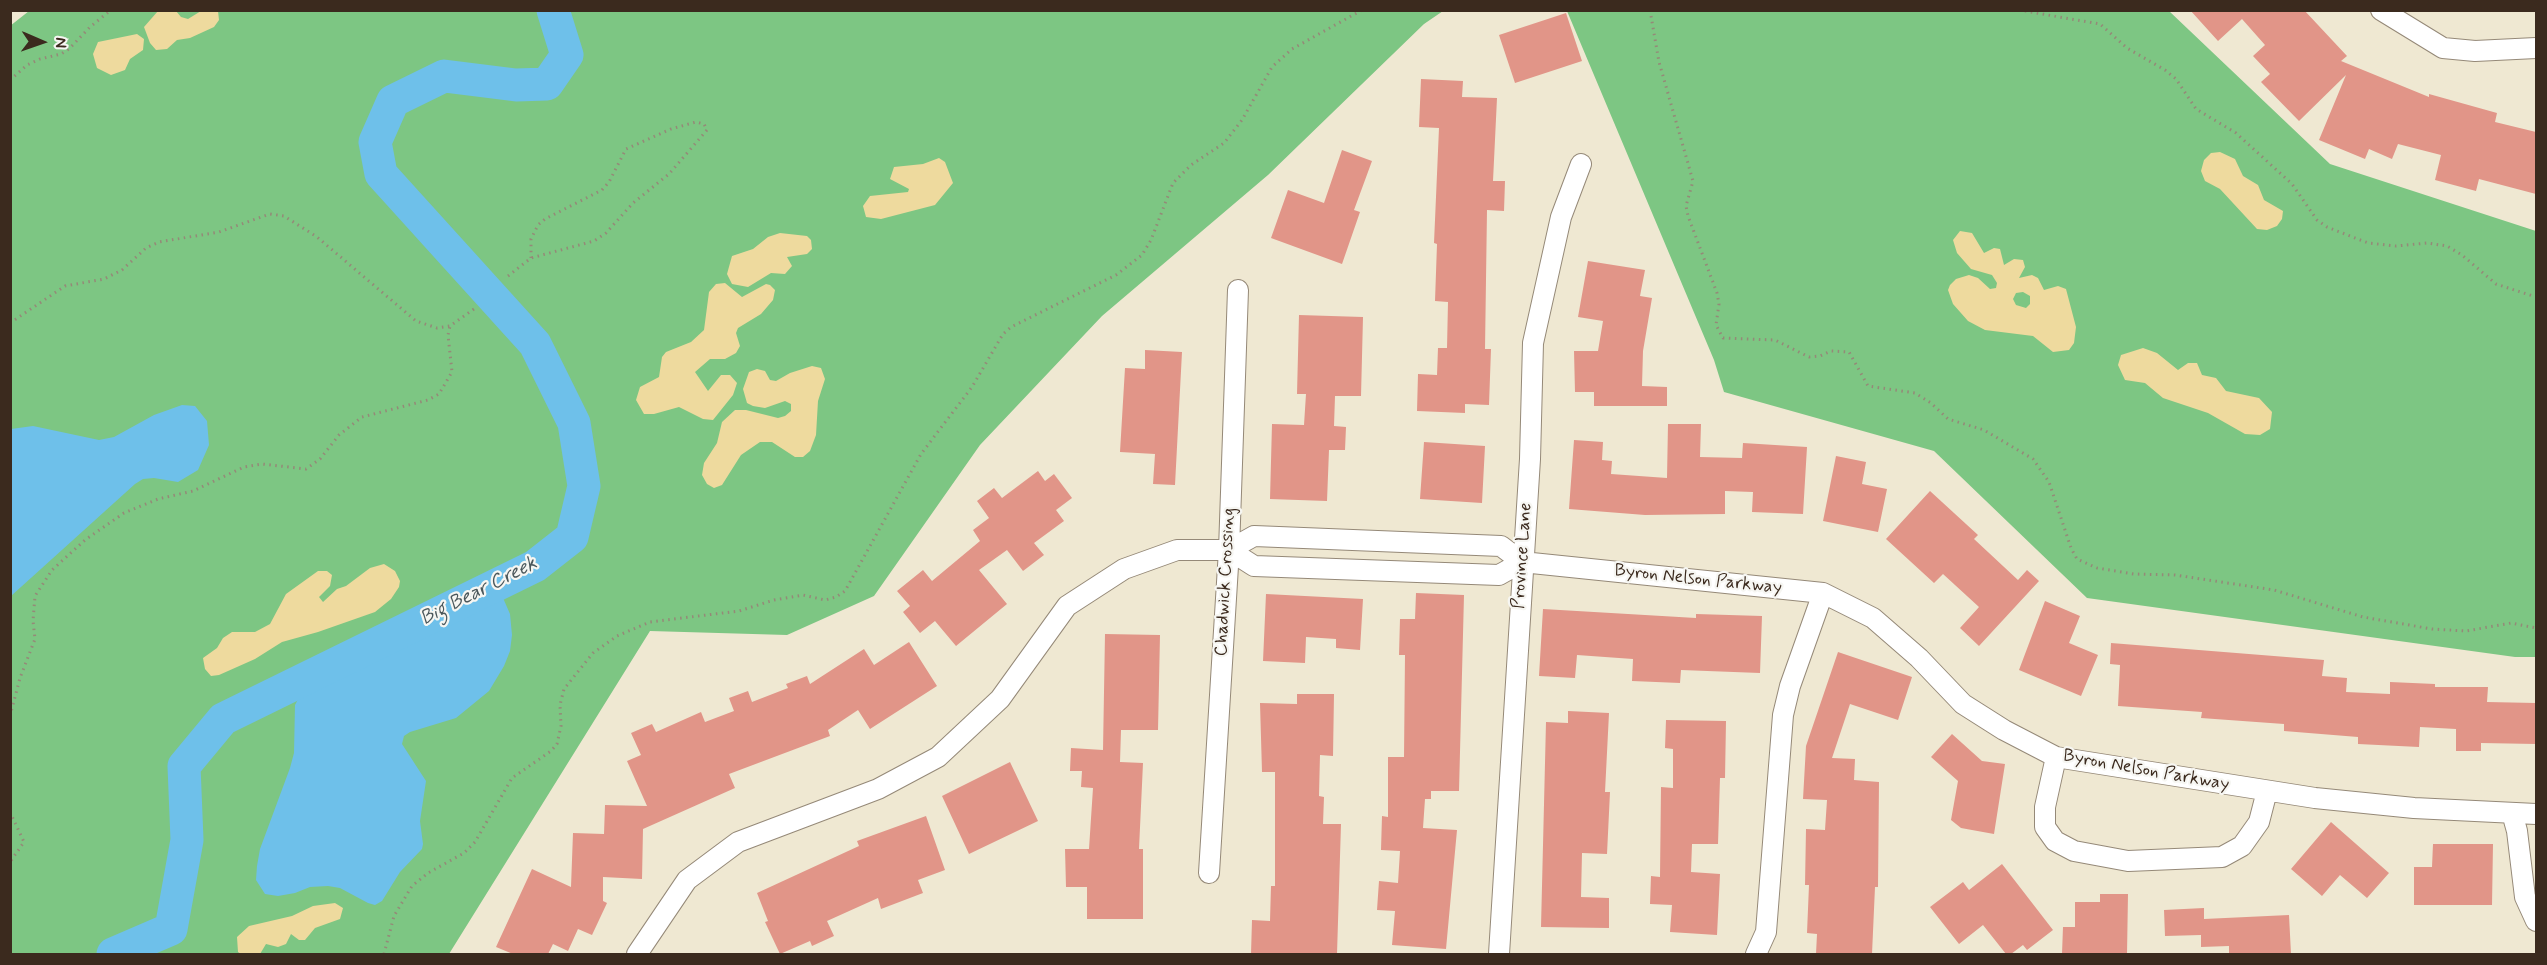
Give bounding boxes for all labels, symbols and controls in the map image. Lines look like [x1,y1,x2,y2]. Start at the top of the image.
north arrow [12,12,72,72]
text: N [50,37,71,48]
street label: Province Lane [1509,502,1537,610]
street label: Chadwick Crossing [1211,507,1241,657]
water label: Big Bear Creek [417,552,541,632]
street label: Byron Nelson Parkway [1613,560,1783,600]
street label: Byron Nelson Parkway [2061,746,2231,796]

